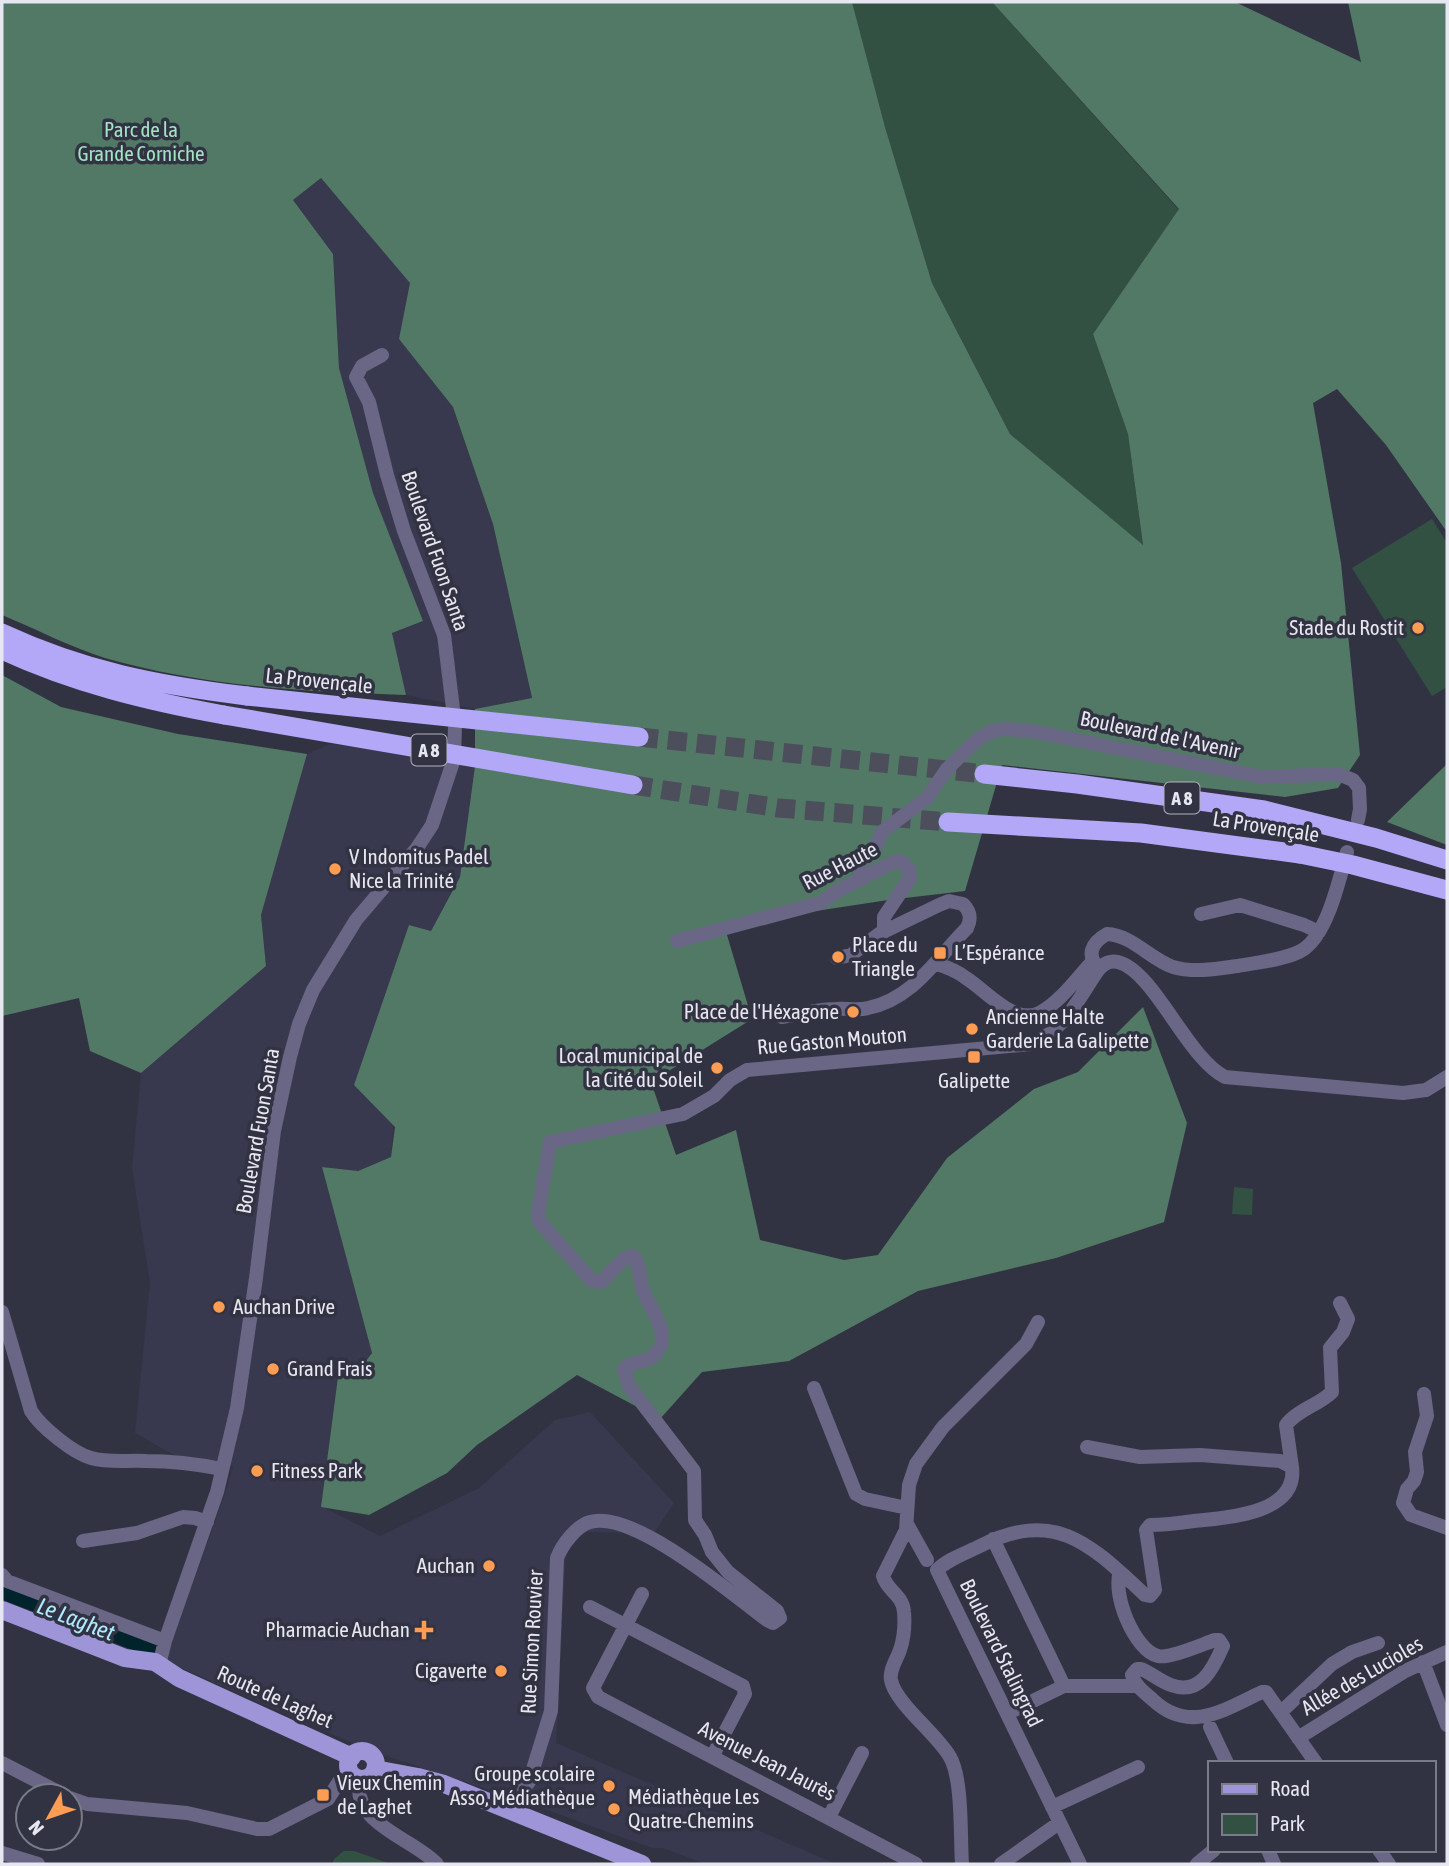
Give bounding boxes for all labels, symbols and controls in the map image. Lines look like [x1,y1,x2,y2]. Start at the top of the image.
park label: Parc de la Grande Corniche [77,117,205,165]
street label: Boulevard Fuon Santa [397,467,475,634]
place label: Stade du Rostit [1289,615,1404,639]
marker: Stade du Rostit [1410,620,1426,636]
street label: La Provençale [264,662,374,698]
street label: Boulevard de l'Avenir [1078,705,1243,763]
road number: A 8 [412,734,446,765]
road number: A 8 [1164,782,1200,814]
street label: La Provençale [1211,806,1321,846]
street label: Rue Haute [798,836,881,894]
place label: V Indomitus Padel Nice la Trinité [349,844,489,892]
marker: V Indomitus Padel Nice la Trinité [327,861,343,877]
place label: Place du Triangle [852,932,918,980]
place label: L’Espérance [954,940,1045,964]
marker: L’Espérance [932,945,948,961]
marker: Place du Triangle [830,949,846,965]
place label: Place de l'Héxagone [684,999,839,1023]
marker: Place de l'Héxagone [845,1004,861,1020]
place label: Ancienne Halte Garderie La Galipette [986,1004,1149,1052]
marker: Ancienne Halte Garderie La Galipette [964,1021,980,1037]
street label: Rue Gaston Mouton [756,1022,908,1058]
place label: Local municipal de la Cité du Soleil [558,1043,703,1091]
street label: Boulevard Fuon Santa [231,1046,283,1216]
marker: Galipette [966,1049,982,1065]
marker: Local municipal de la Cité du Soleil [709,1060,725,1076]
place label: Galipette [938,1068,1010,1092]
place label: Auchan Drive [233,1294,335,1318]
marker: Auchan Drive [211,1299,227,1315]
place label: Grand Frais [287,1356,373,1380]
marker: Grand Frais [265,1361,281,1377]
place label: Fitness Park [271,1458,363,1482]
marker: Fitness Park [249,1463,265,1479]
place label: Auchan [417,1553,475,1577]
marker: Auchan [481,1558,497,1574]
street label: Rue Simon Rouvier [515,1568,547,1715]
street label: Boulevard Stalingrad [956,1575,1048,1730]
water label: Le Laghet [33,1592,119,1646]
place label: Pharmacie Auchan [265,1617,410,1641]
marker: Pharmacie Auchan [416,1622,432,1638]
street label: Allée des Lucioles [1297,1631,1426,1719]
place label: Cigaverte [415,1658,487,1682]
street label: Route de Laghet [214,1660,337,1732]
marker: Cigaverte [493,1663,509,1679]
street label: Avenue Jean Jaurès [695,1715,840,1805]
place label: Groupe scolaire Asso, Médiathèque [450,1761,595,1809]
legend [1208,1761,1435,1852]
place label: Vieux Chemin de Laghet [337,1770,442,1818]
text: Road [1270,1776,1310,1800]
marker: Groupe scolaire Asso, Médiathèque [601,1778,617,1794]
north arrow [14,1782,84,1852]
place label: Médiathèque Les Quatre-Chemins [628,1784,759,1832]
marker: Vieux Chemin de Laghet [315,1787,331,1803]
marker: Médiathèque Les Quatre-Chemins [606,1801,622,1817]
text: Park [1270,1811,1305,1835]
text: N [24,1817,48,1839]

